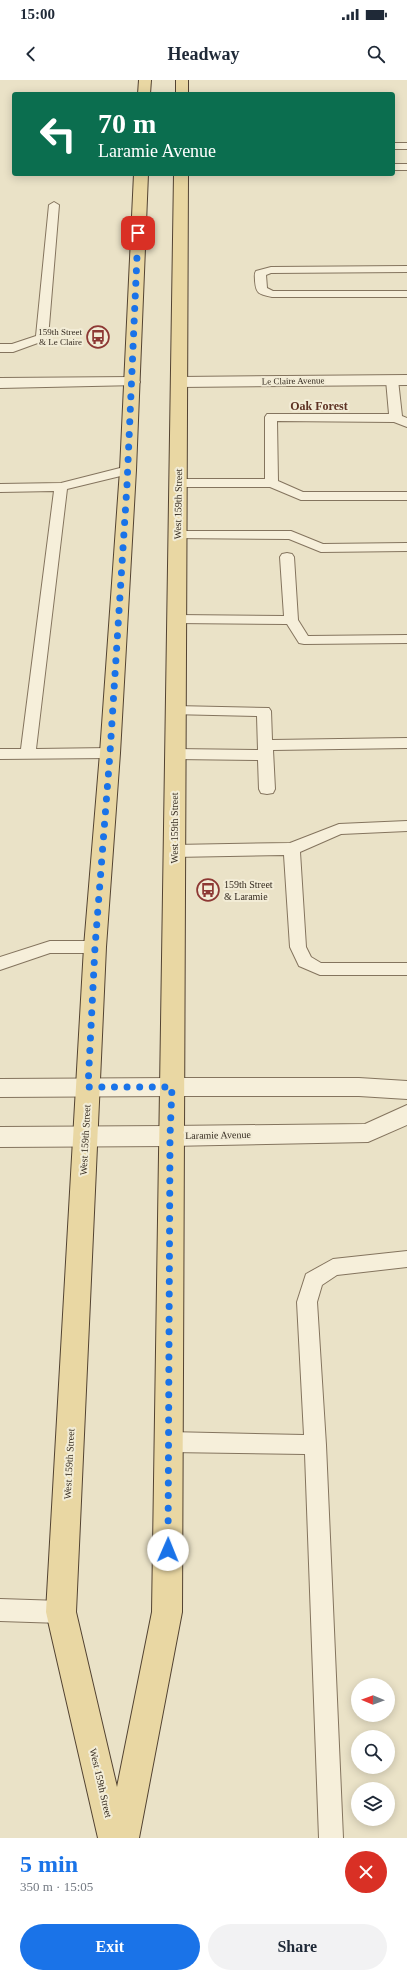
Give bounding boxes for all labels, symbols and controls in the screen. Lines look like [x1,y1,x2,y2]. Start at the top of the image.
text: 15:00 [20,6,55,22]
icon: back [20,43,42,65]
icon: search [365,43,387,65]
text: Headway [168,44,240,64]
icon: left [32,108,84,160]
text: 70 m [98,108,156,139]
text: Laramie Avenue [98,141,216,161]
pin [121,216,155,250]
icon: arrive [127,222,149,244]
bus stop icon: 159th Street & Le Claire [85,324,111,350]
place label: 159th Street & Le Claire [38,327,82,347]
street label: Le Claire Avenue [262,375,324,387]
district label: Oak Forest [290,399,348,413]
street label: West 159th Street [172,468,184,540]
street label: West 159th Street [169,792,180,863]
bus stop icon: 159th Street & Laramie [195,877,221,903]
place label: 159th Street & Laramie [224,879,273,902]
street label: West 159th Street [78,1104,92,1176]
street label: Laramie Avenue [185,1129,251,1141]
street label: West 159th Street [62,1428,76,1500]
position arrow [147,1529,189,1571]
north arrow [351,1678,395,1722]
map controls [351,1678,395,1826]
button: search [351,1730,395,1774]
street label: West 159th Street [88,1747,114,1819]
button: layers [351,1782,395,1826]
text: 5 min [20,1851,78,1877]
button: close [345,1851,387,1893]
text: 350 m · 15:05 [20,1879,93,1894]
button: Exit [20,1924,200,1970]
button: Share [208,1924,387,1970]

